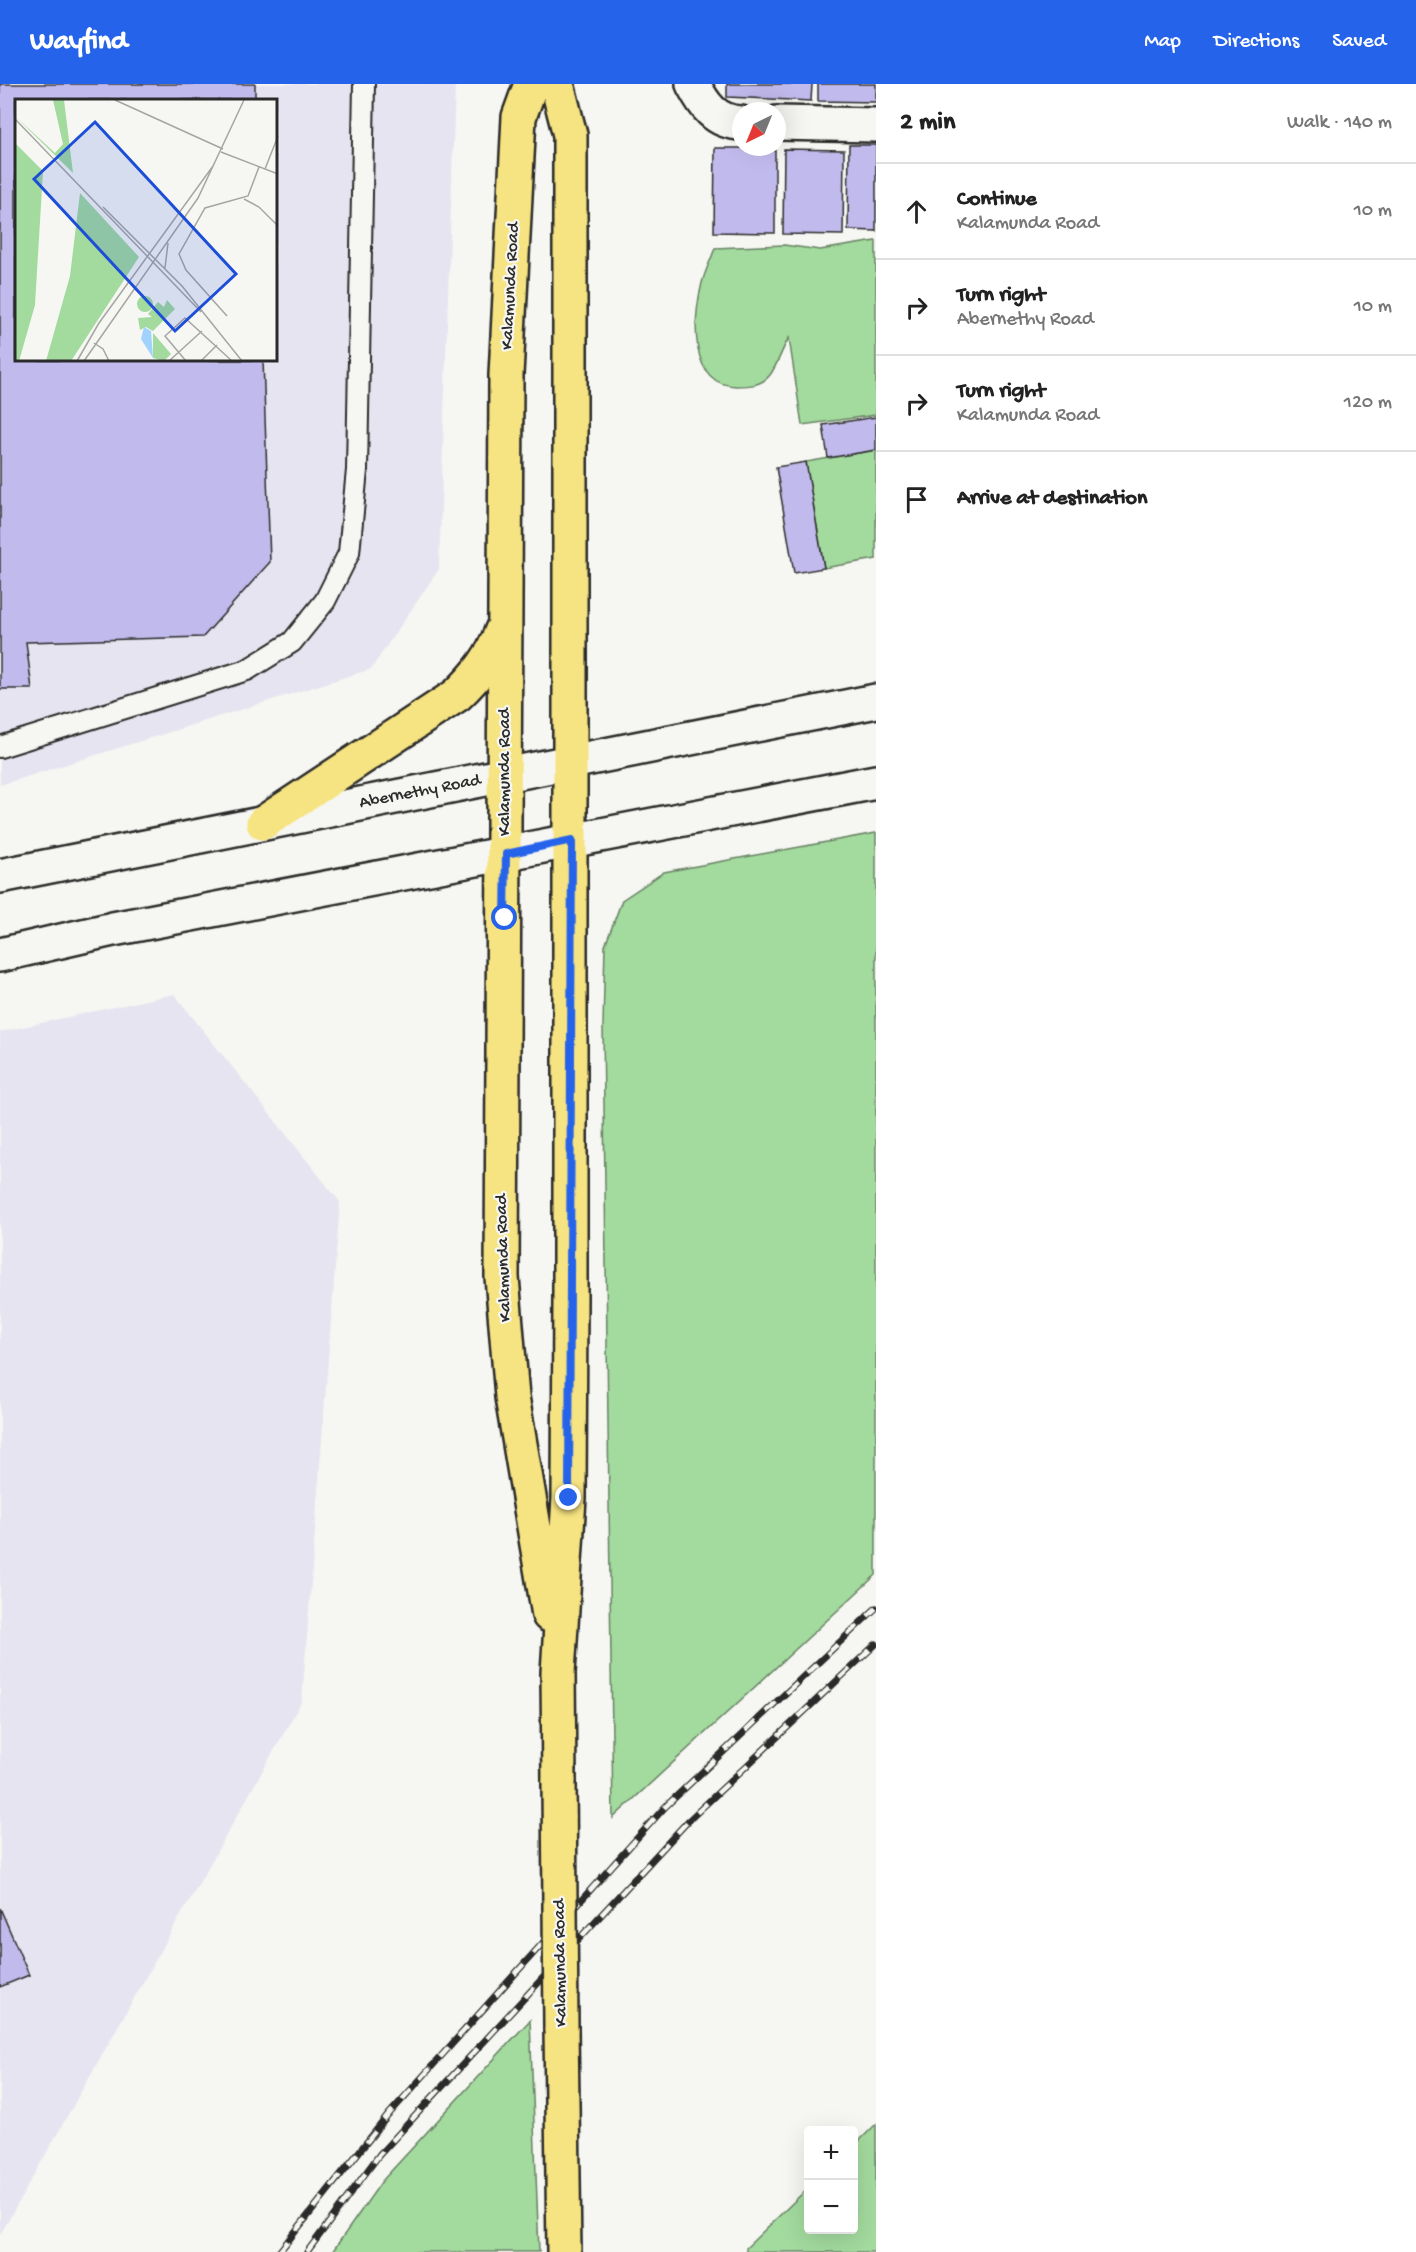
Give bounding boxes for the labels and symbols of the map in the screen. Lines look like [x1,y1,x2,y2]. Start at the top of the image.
inset map [15,99,278,362]
north arrow [732,102,786,156]
street label: Kalamunda Road [497,220,525,350]
street label: Kalamunda Road [495,707,516,836]
street label: Abernethy Road [358,770,484,814]
route start [491,904,517,930]
street label: Kalamunda Road [491,1192,517,1322]
route end [555,1484,581,1510]
street label: Kalamunda Road [549,1897,573,2027]

